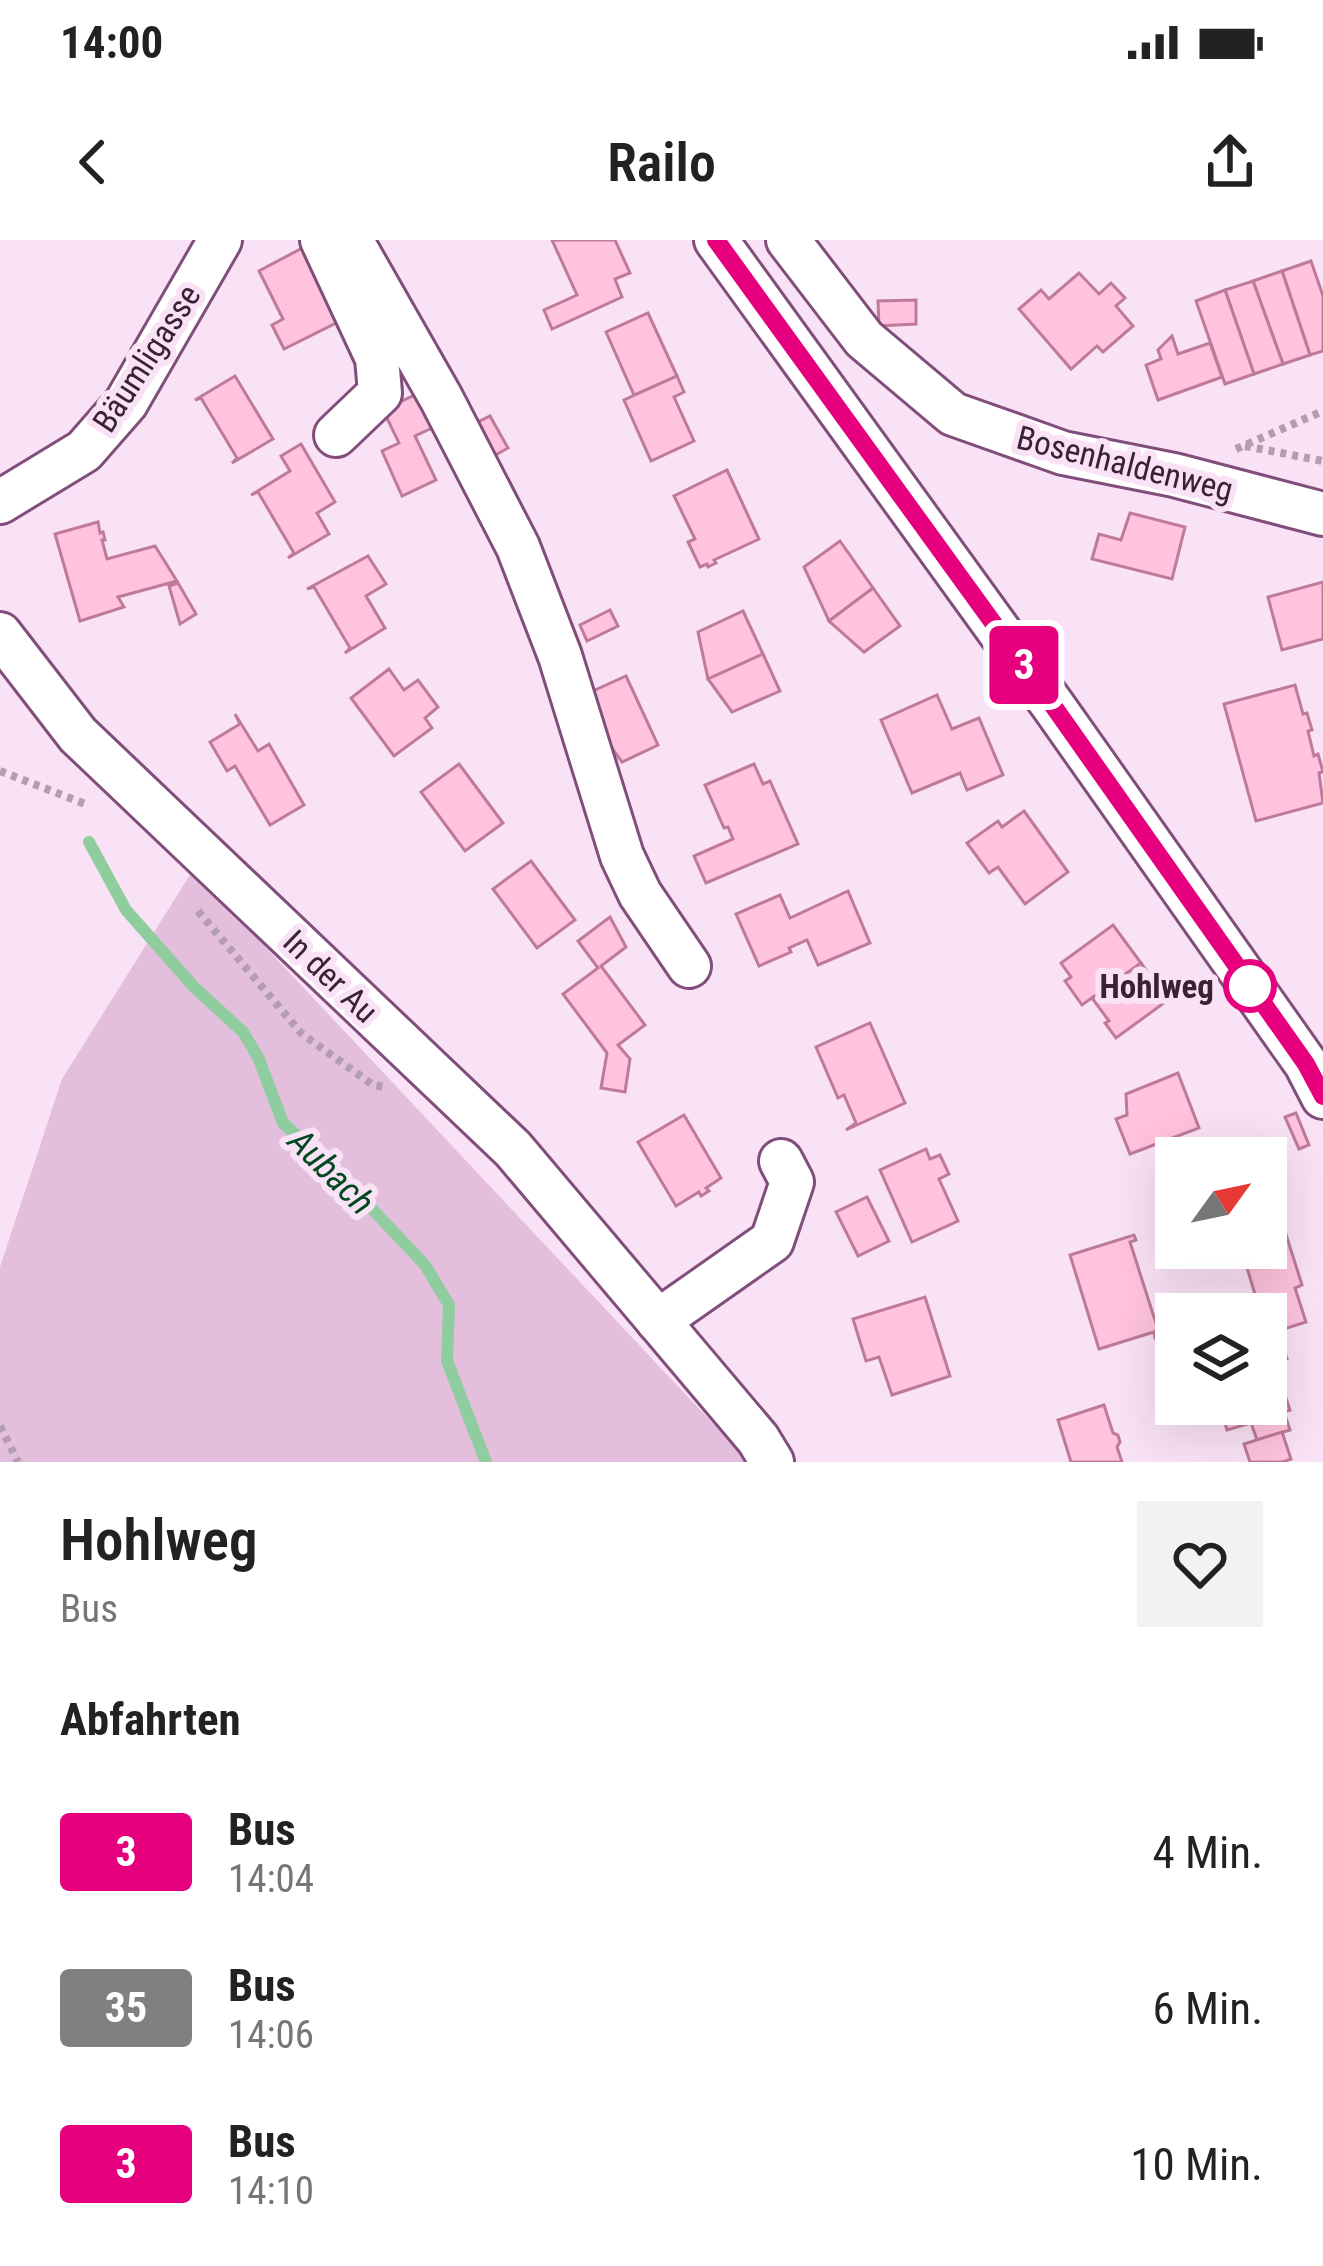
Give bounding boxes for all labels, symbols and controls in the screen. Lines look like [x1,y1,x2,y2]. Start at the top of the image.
text: 14:00 [60,16,163,69]
icon: back [60,129,126,195]
icon: share [1197,129,1263,195]
text: Railo [607,131,716,194]
street label: Bäumligasse [84,277,208,439]
street label: Bosenhaldenweg [1013,418,1237,509]
line badge: 3 [985,626,1063,704]
text: 3 [1013,640,1035,689]
street label: In der Au [275,922,386,1031]
marker: Hohlweg [1225,961,1275,1011]
place label: Hohlweg [1099,967,1214,1006]
water label: Aubach [278,1119,383,1223]
north arrow [1155,1137,1287,1269]
map controls [1155,1137,1287,1425]
button: layers [1155,1293,1287,1425]
button: heart [1137,1501,1263,1627]
text: Hohlweg [60,1507,258,1574]
text: Bus [60,1586,118,1632]
text: Abfahrten [60,1693,241,1746]
text: Bus [228,1803,296,1856]
text: 4 Min. [1152,1826,1263,1879]
text: 3 [115,1827,137,1876]
text: 14:04 [228,1856,314,1902]
text: Bus [228,1959,296,2012]
text: 6 Min. [1152,1982,1263,2035]
text: 35 [105,1983,147,2032]
text: 14:06 [228,2012,314,2058]
text: Bus [228,2115,296,2168]
text: 10 Min. [1130,2138,1263,2191]
text: 3 [115,2139,137,2188]
text: 14:10 [228,2168,314,2214]

